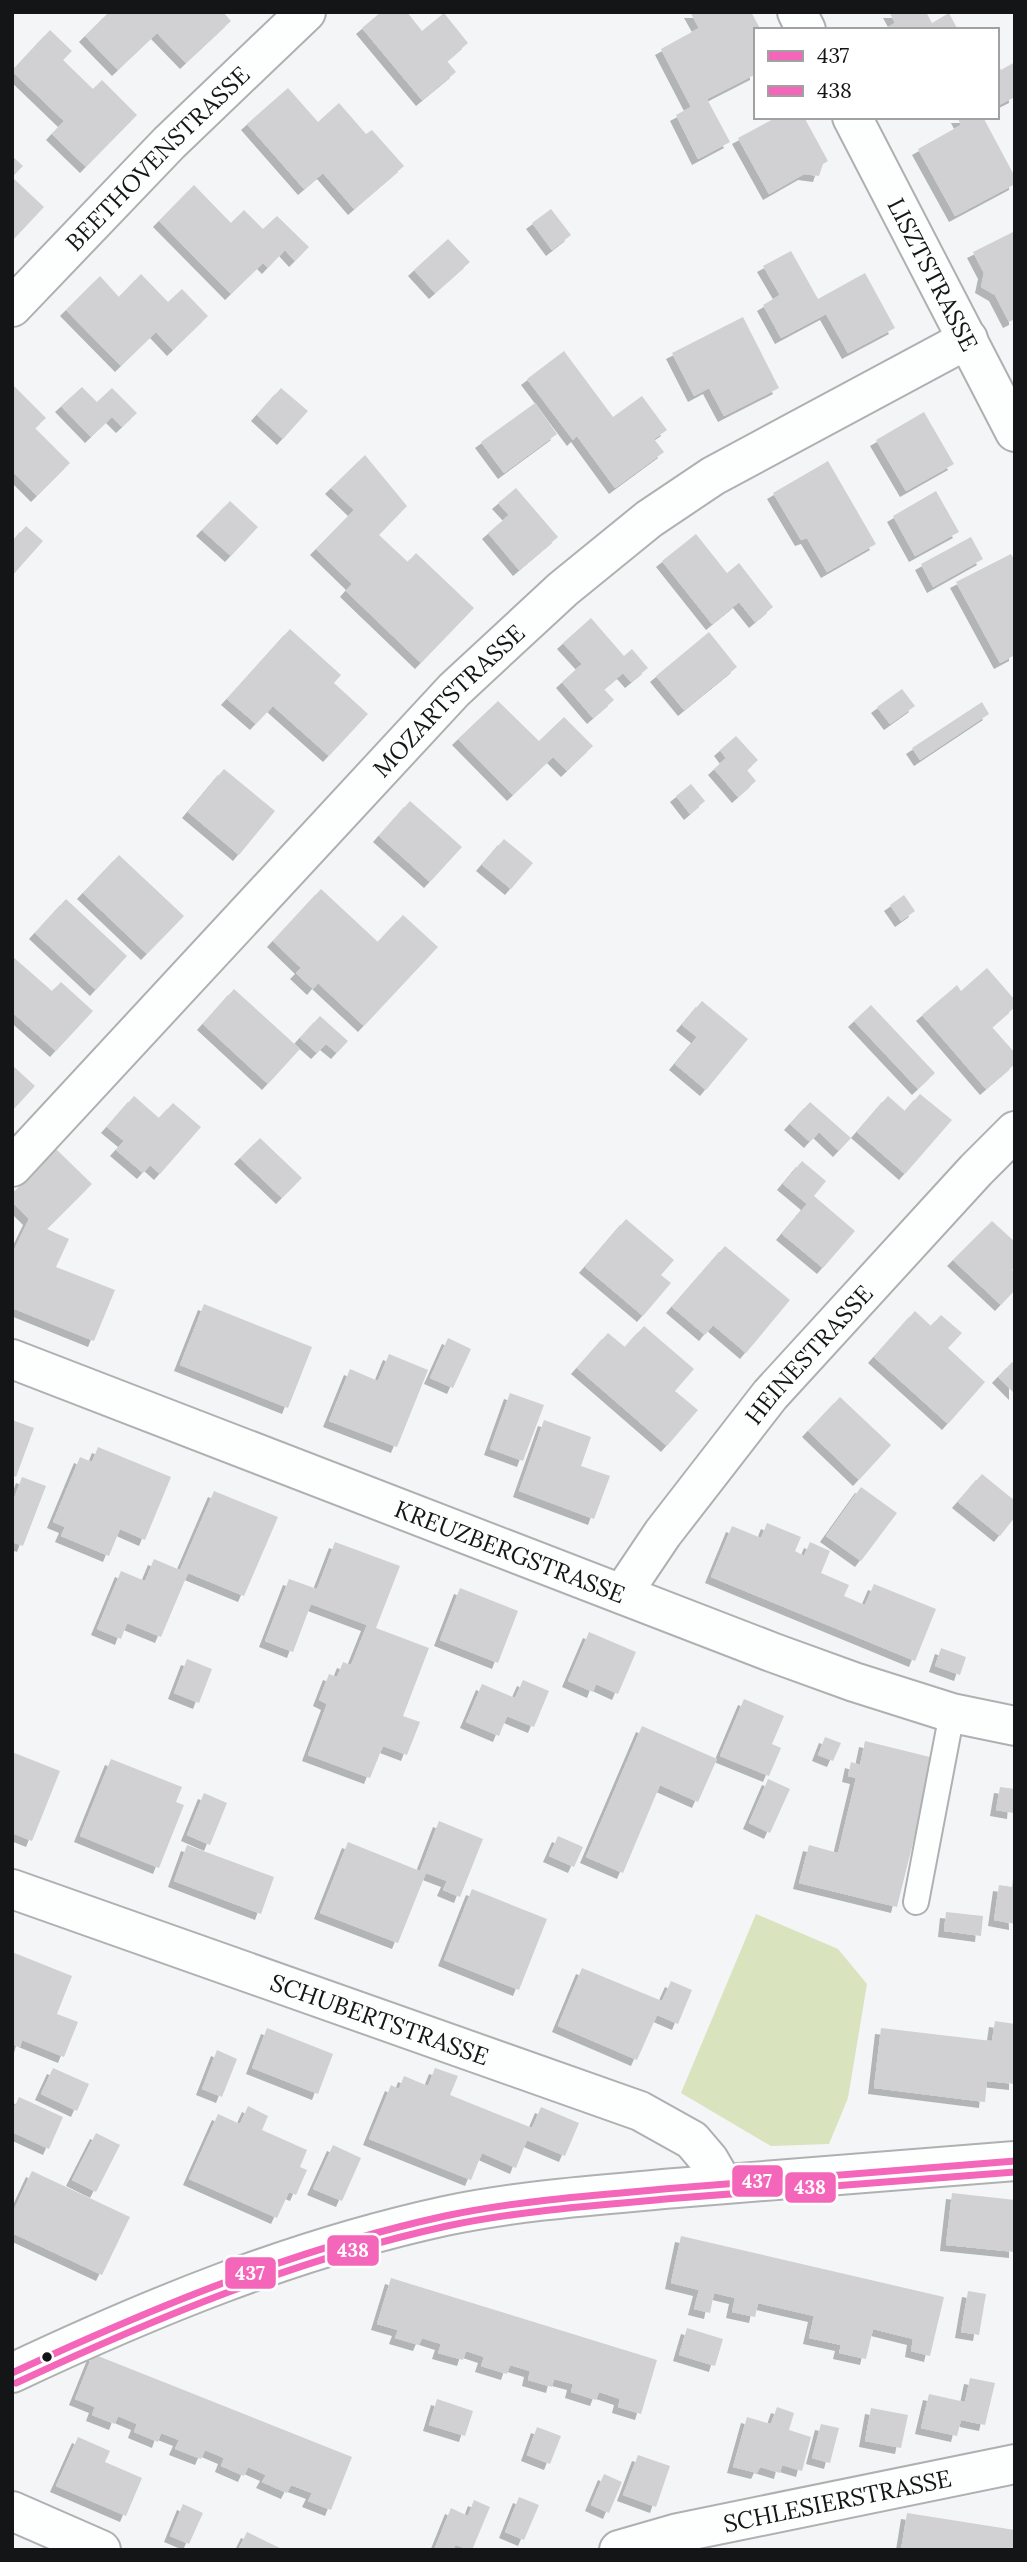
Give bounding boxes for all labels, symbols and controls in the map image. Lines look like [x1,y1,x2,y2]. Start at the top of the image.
legend [754,28,999,119]
text: 437 [817,42,850,69]
street label: BEETHOVENSTRASSE [59,59,256,257]
text: 438 [817,77,852,104]
street label: LISZTSTRASSE [881,192,986,356]
street label: MOZARTSTRASSE [366,617,531,783]
street label: HEINESTRASSE [738,1278,879,1430]
street label: KREUZBERGSTRASSE [391,1493,630,1610]
street label: SCHUBERTSTRASSE [266,1966,493,2072]
line badge: 437 [731,2164,784,2198]
text: 437 [742,2169,772,2193]
line badge: 438 [784,2171,837,2204]
text: 438 [794,2175,826,2199]
line badge: 438 [326,2234,380,2267]
text: 438 [337,2238,369,2262]
line badge: 437 [224,2256,277,2290]
text: 437 [235,2261,265,2285]
unlabelled marker [40,2350,54,2364]
street label: SCHLESIERSTRASSE [721,2462,954,2539]

